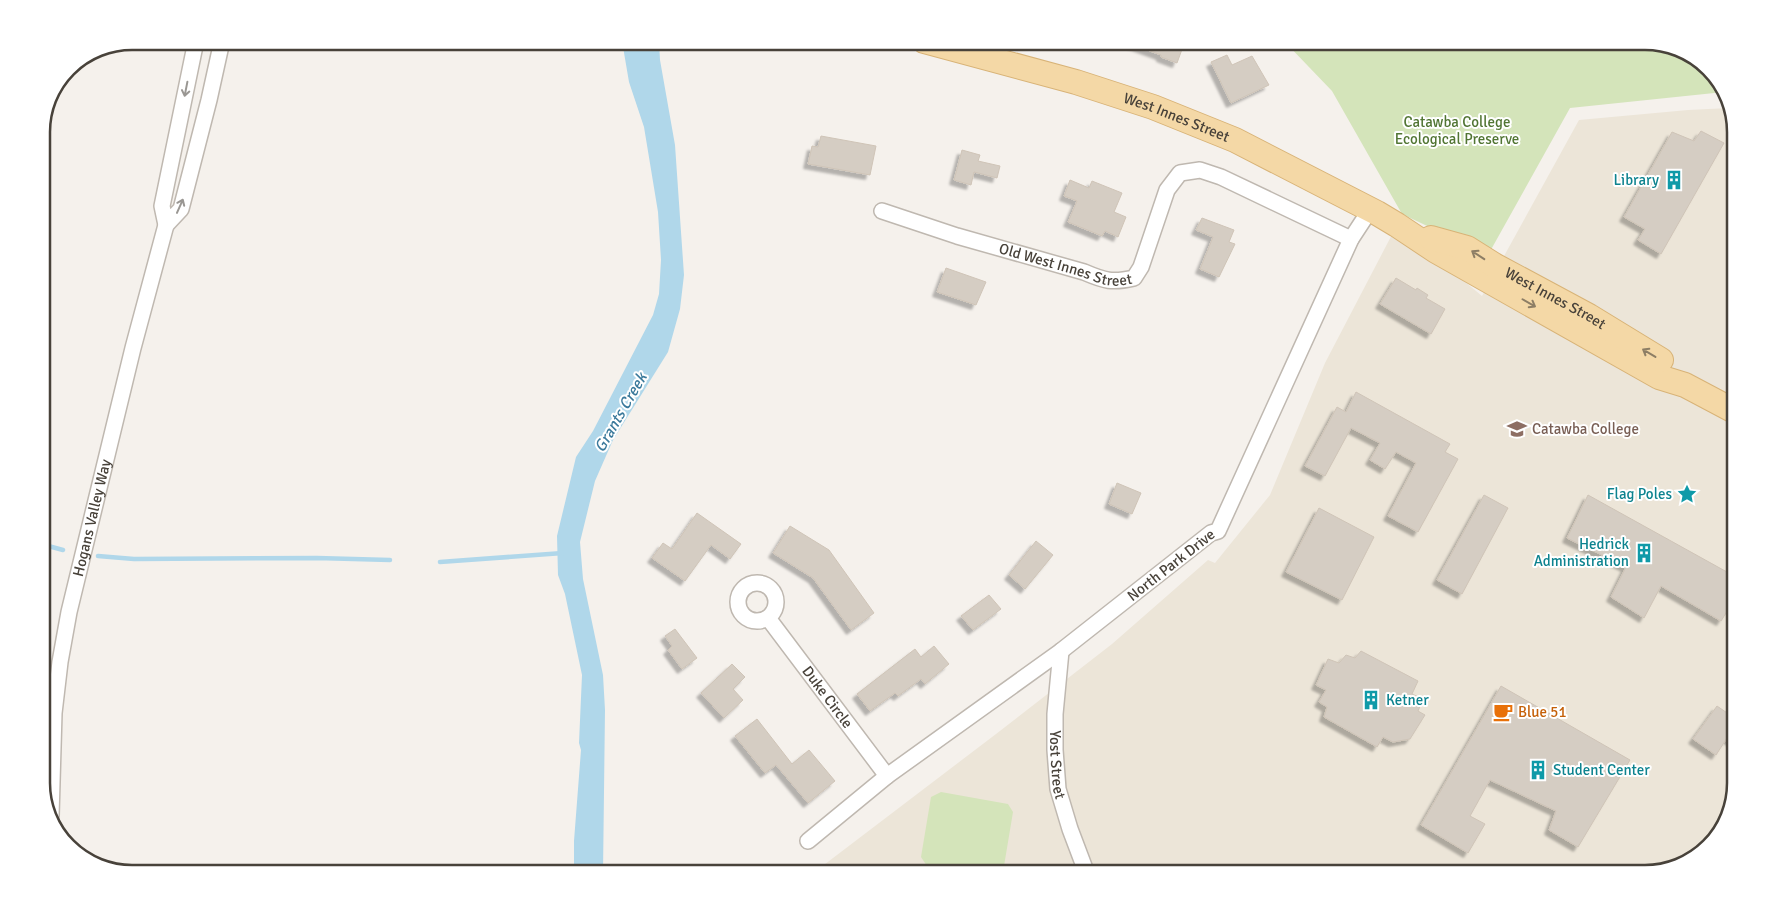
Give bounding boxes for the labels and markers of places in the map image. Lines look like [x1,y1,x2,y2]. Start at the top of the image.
building icon: Library [1663,169,1685,191]
place label: Library [1614,171,1659,189]
school or university icon: Catawba College [1506,418,1528,440]
place label: Catawba College [1532,420,1639,438]
place icon: Flag Poles [1676,483,1698,505]
place label: Flag Poles [1607,485,1672,503]
place label: Hedrick Administration [1534,535,1629,570]
building icon: Hedrick Administration [1633,542,1655,564]
building icon: Ketner [1360,689,1382,711]
place label: Ketner [1386,691,1429,709]
cafe icon: Blue 51 [1492,701,1514,723]
place label: Blue 51 [1518,703,1566,721]
building icon: Student Center [1527,759,1549,781]
place label: Student Center [1553,761,1650,779]

